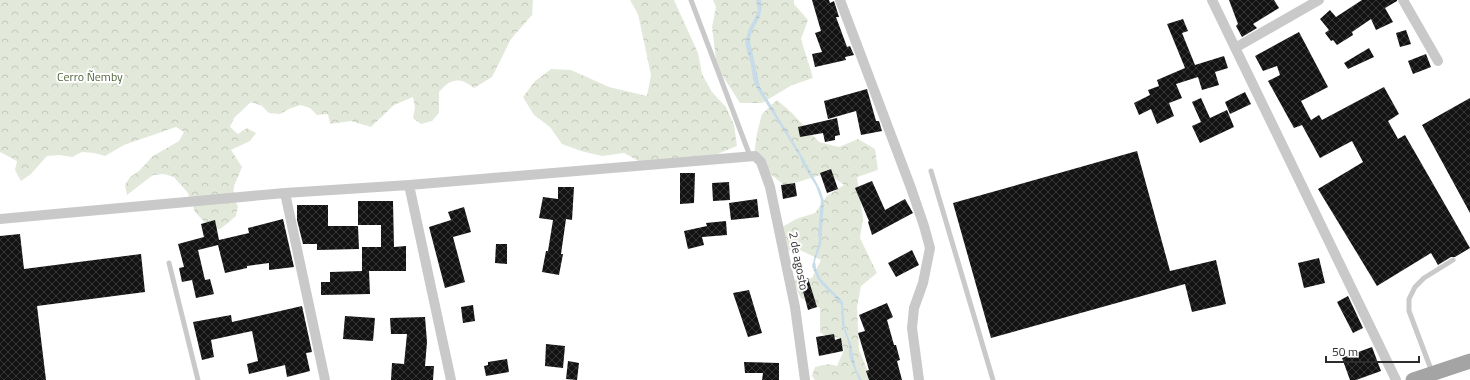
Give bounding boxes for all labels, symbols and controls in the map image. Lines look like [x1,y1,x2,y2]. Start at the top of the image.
park label: Cerro Ñemby [57,67,123,86]
street label: 2 de agosto [784,230,814,292]
scale bar [1326,338,1419,364]
text: 50 m [1332,342,1358,361]

